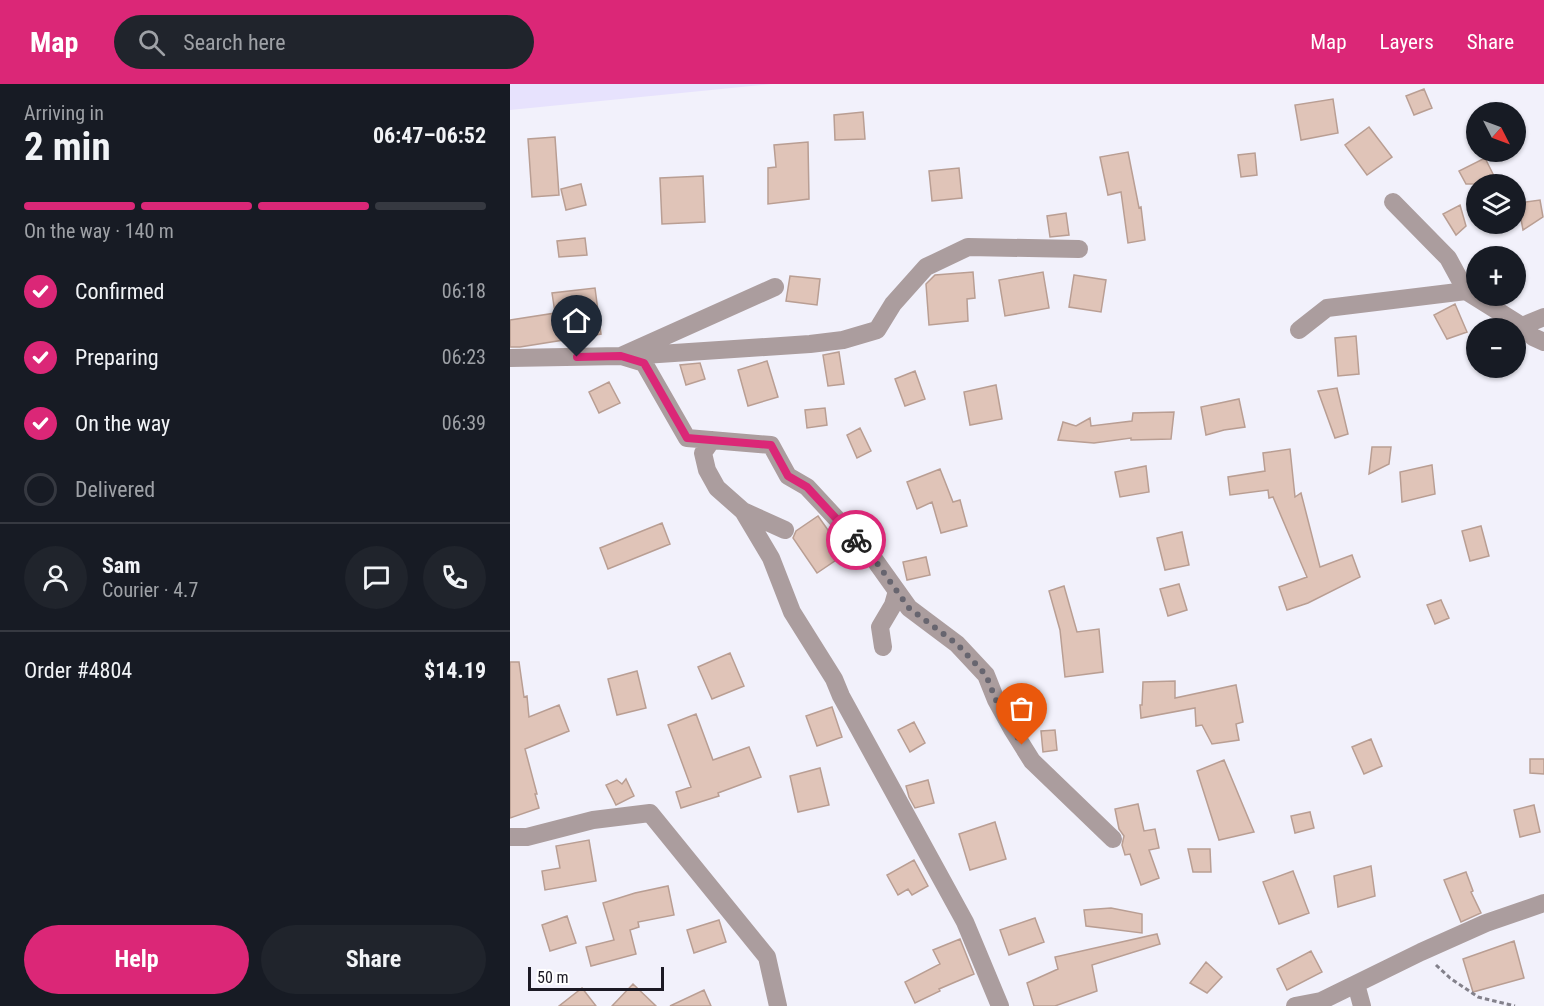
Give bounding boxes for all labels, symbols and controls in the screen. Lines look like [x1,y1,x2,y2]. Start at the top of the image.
search box [114,15,534,69]
text: Map [30,26,78,59]
icon: search [135,26,168,59]
text: Search here [183,30,286,55]
text: Map [1310,30,1347,54]
text: Layers [1380,30,1434,54]
text: Share [1467,30,1514,54]
text: Arriving in [24,101,104,125]
north arrow [1466,102,1526,162]
map controls [1466,102,1526,378]
text: 06:47–06:52 [373,123,486,148]
text: 2 min [24,124,111,170]
button: layers [1466,174,1526,234]
text: On the way · 140 m [24,219,174,243]
button: + [1466,246,1526,306]
icon: check [24,275,57,308]
text: Confirmed [75,279,164,304]
text: 06:18 [442,279,486,303]
pin [551,295,602,357]
icon: home [560,304,593,337]
button: − [1466,318,1526,378]
icon: check [24,341,57,374]
text: Preparing [75,345,159,370]
text: 06:23 [442,345,486,369]
icon: check [24,407,57,440]
text: On the way [75,411,170,436]
text: 06:39 [442,411,486,435]
text: Delivered [75,477,155,502]
courier [826,510,886,570]
icon: bike [840,524,873,557]
button: person [24,546,87,609]
button: chat [345,546,408,609]
button: phone [423,546,486,609]
text: Sam [102,553,141,578]
text: Courier · 4.7 [102,578,198,602]
text: Order #4804 [24,658,132,683]
text: $14.19 [424,658,486,683]
pin [996,683,1047,745]
icon: bag [1005,692,1038,725]
button: Help [24,925,249,994]
button: Share [261,925,486,994]
scale bar [528,964,664,992]
text: 50 m [537,968,569,987]

